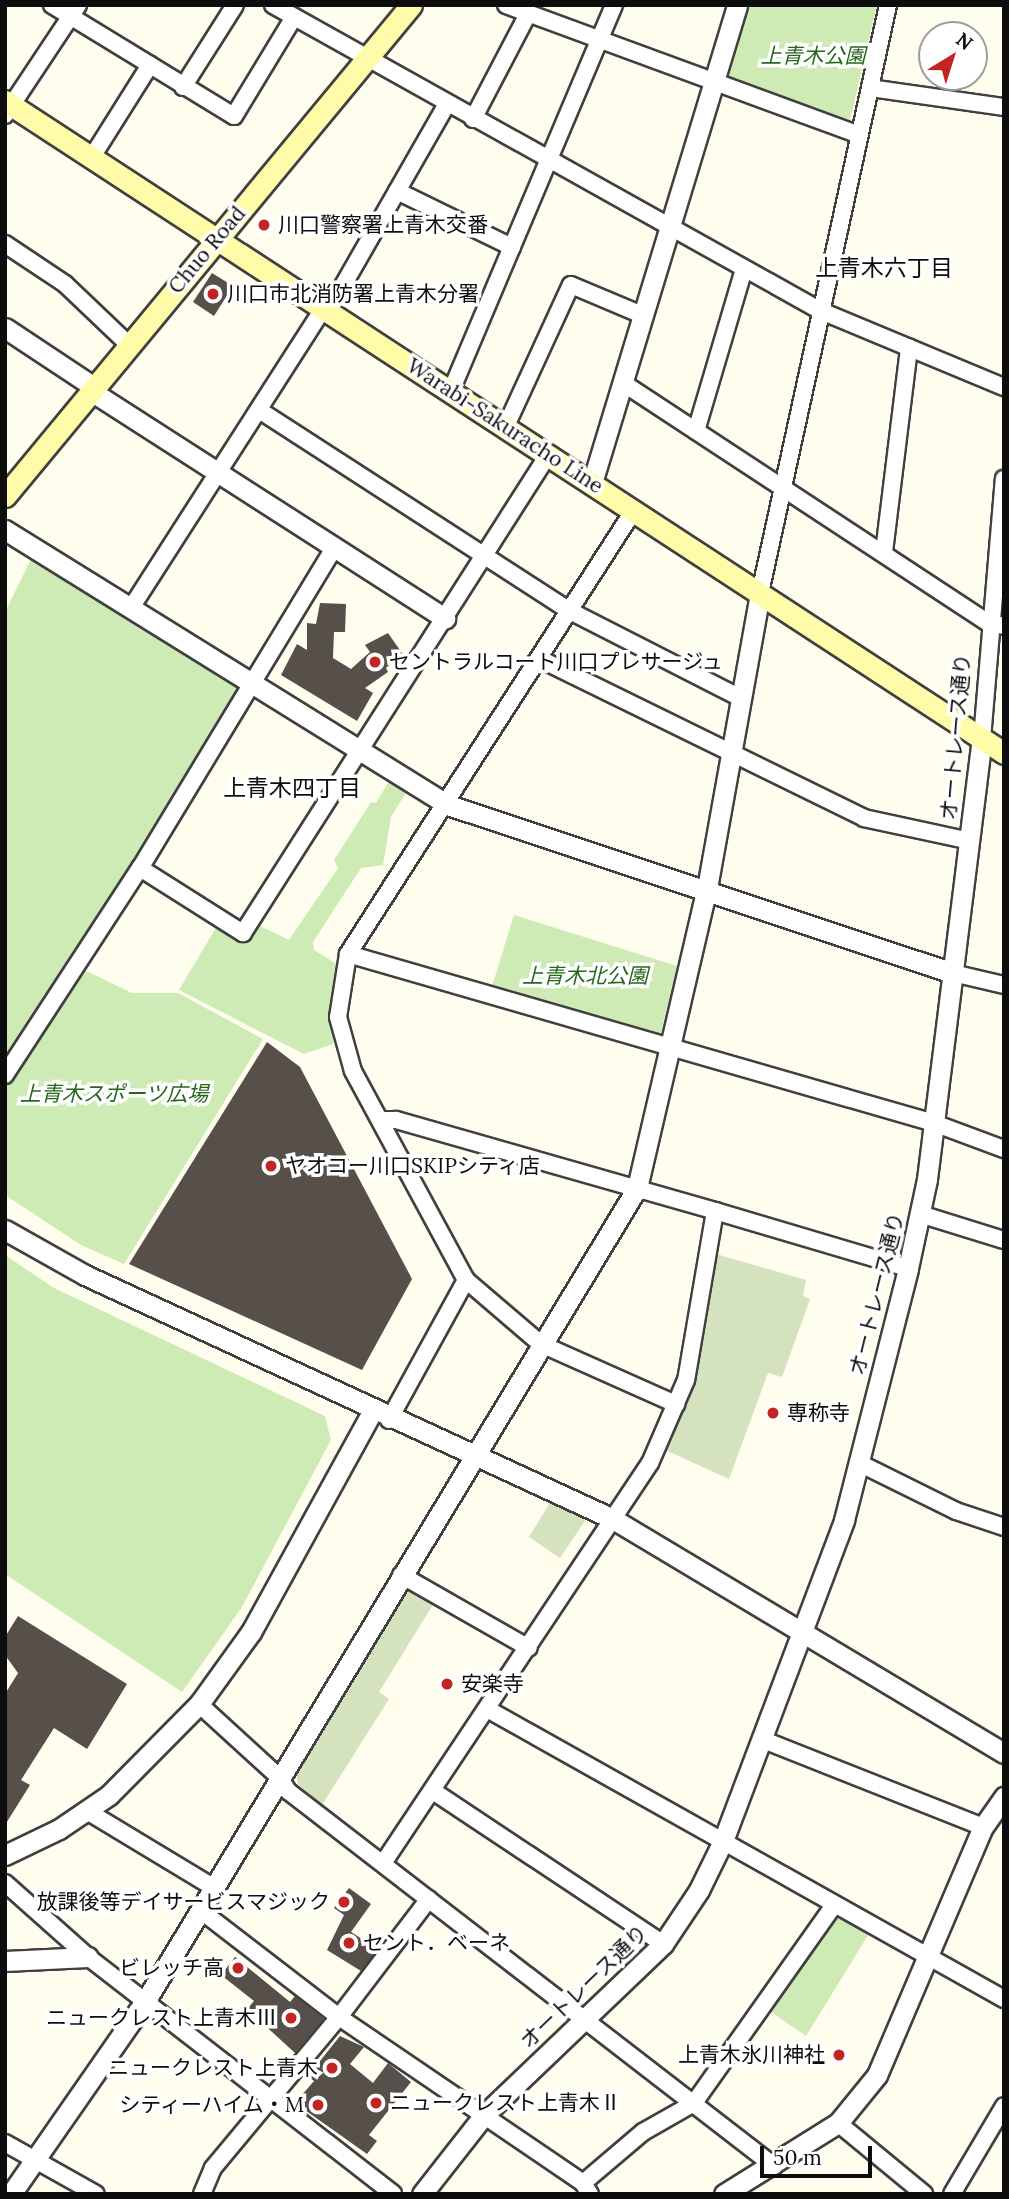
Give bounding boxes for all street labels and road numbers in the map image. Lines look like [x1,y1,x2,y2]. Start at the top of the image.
street label: Chuo Road [163,201,251,299]
street label: Warabi-Sakuracho Line [402,353,608,499]
street label: オートレース通り [936,652,976,822]
street label: オートレース通り [844,1209,910,1379]
street label: オートレース通り [515,1920,653,2054]

